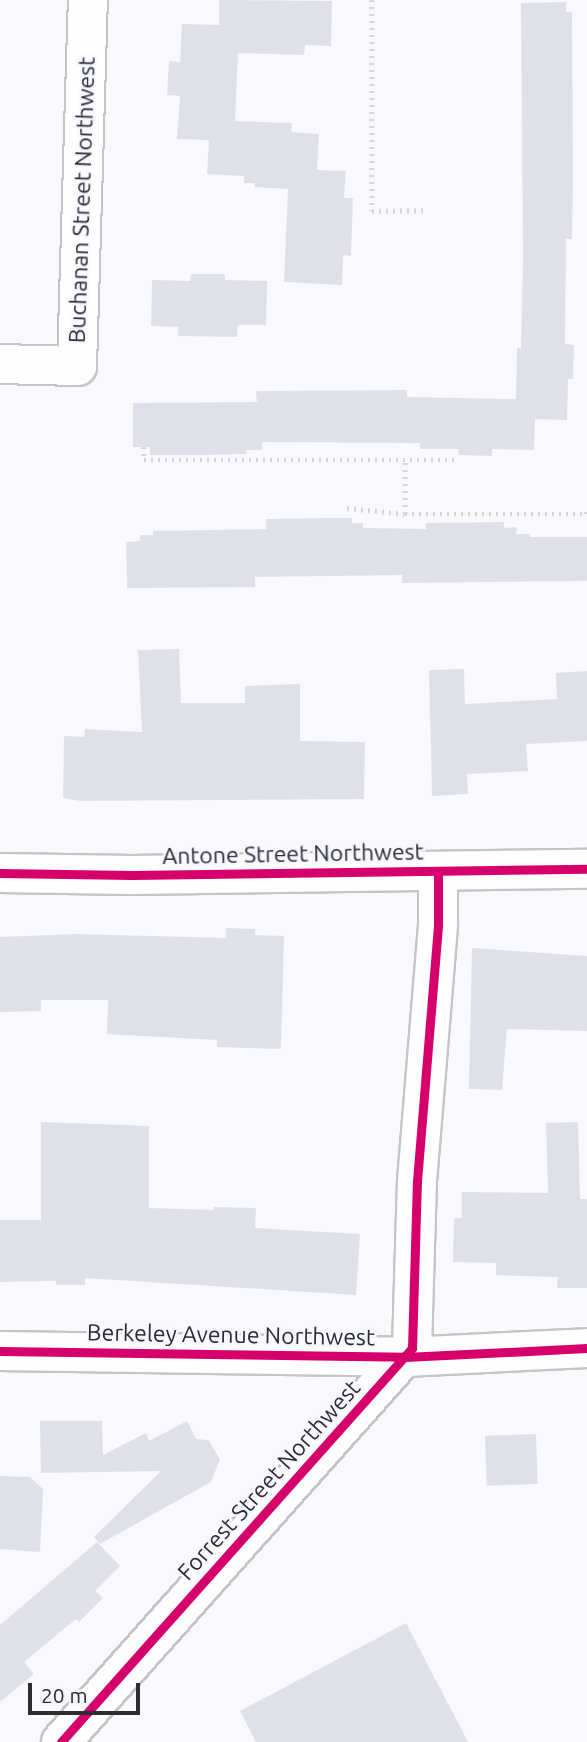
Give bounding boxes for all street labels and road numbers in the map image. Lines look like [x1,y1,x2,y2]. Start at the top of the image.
street label: Buchanan Street Northwest [63,56,101,344]
street label: Antone Street Northwest [162,838,424,870]
street label: Berkeley Avenue Northwest [87,1319,375,1351]
street label: Forrest Street Northwest [172,1374,366,1586]

